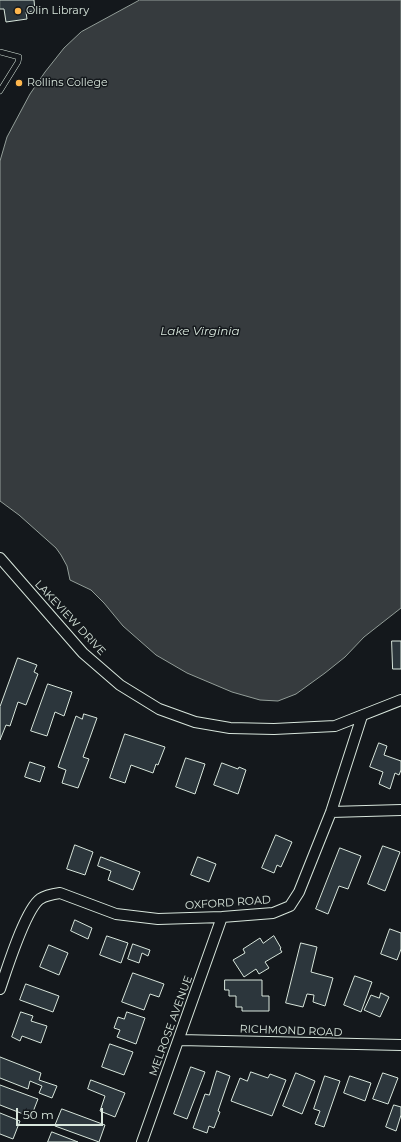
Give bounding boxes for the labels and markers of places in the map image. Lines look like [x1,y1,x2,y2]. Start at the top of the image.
place label: Olin Library [26,4,89,18]
marker: Olin Library [13,6,23,16]
place label: Rollins College [27,76,108,90]
marker: Rollins College [14,78,24,88]

